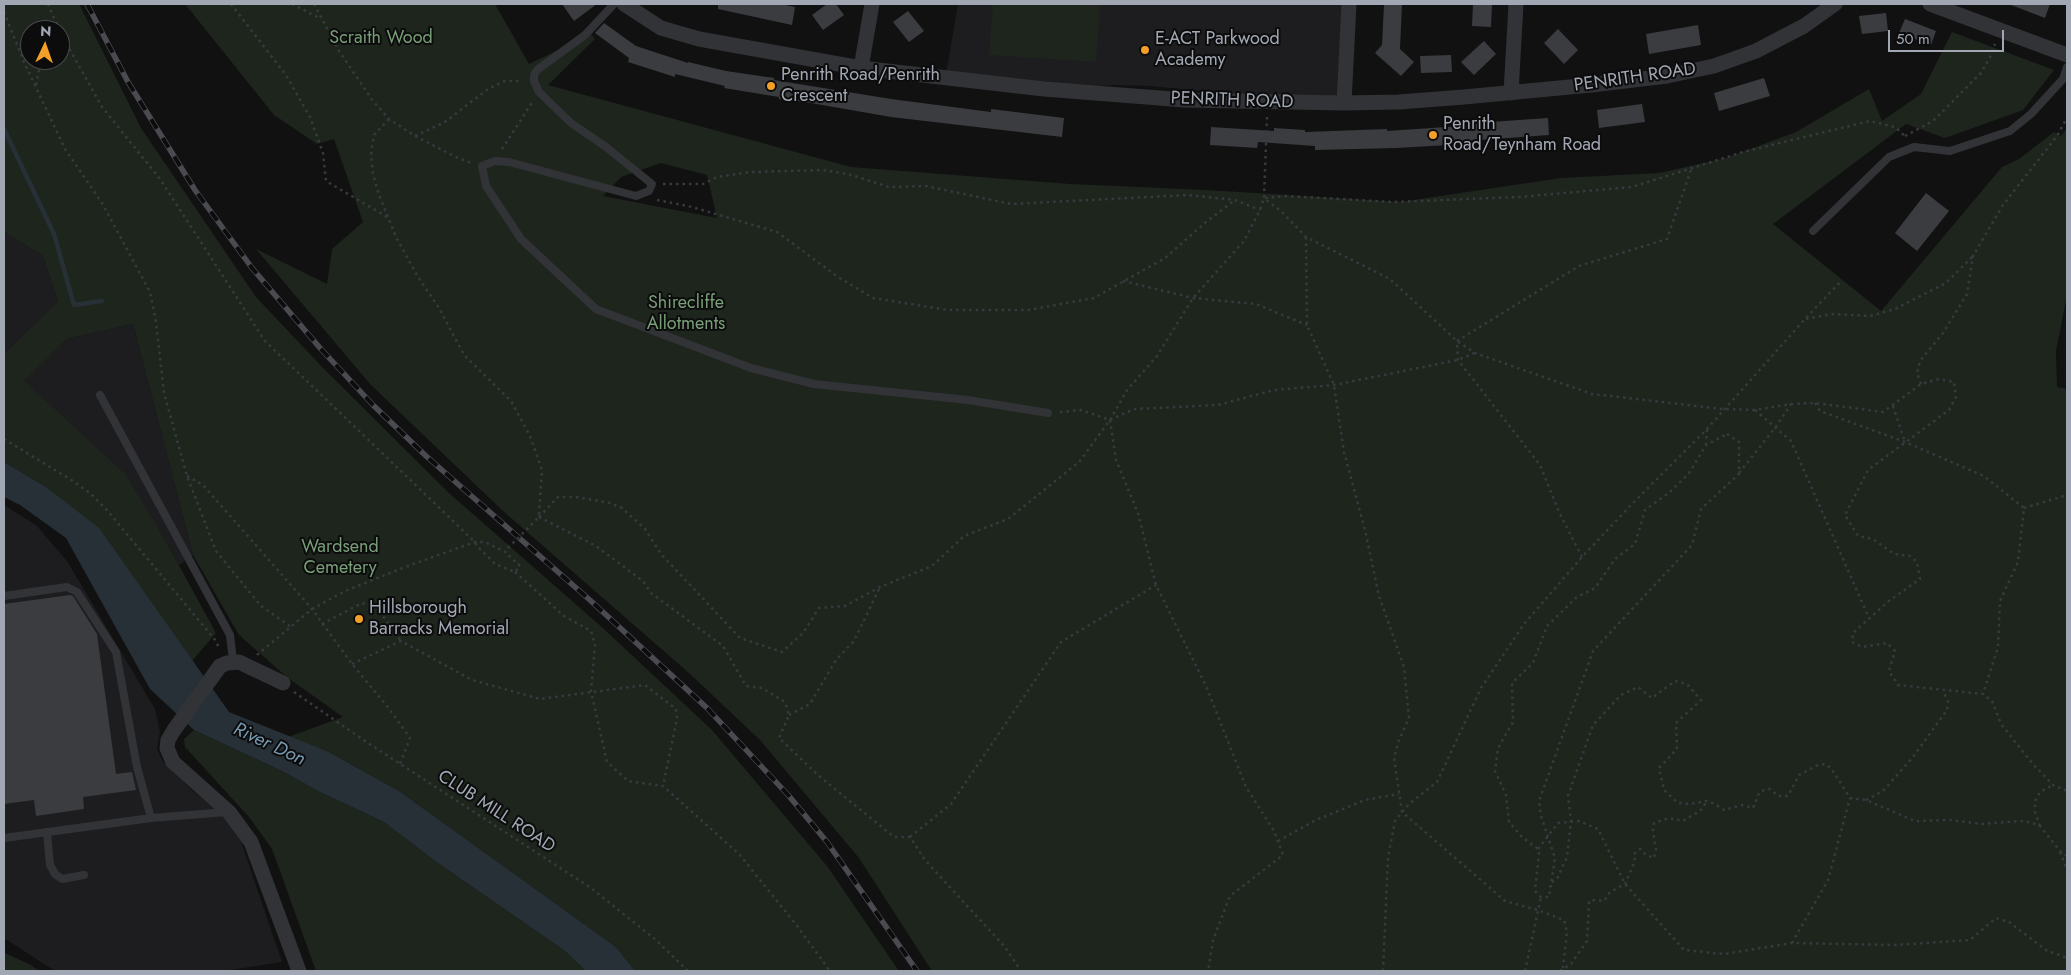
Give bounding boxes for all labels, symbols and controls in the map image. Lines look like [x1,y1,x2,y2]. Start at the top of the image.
north arrow [20,20,70,70]
scale bar [1891,20,2007,52]
text: N [40,21,52,41]
park label: Scraith Wood [329,28,433,50]
text: 50 m [1896,28,1930,50]
place label: E-ACT Parkwood Academy [1155,29,1280,72]
marker: E-ACT Parkwood Academy [1139,44,1151,56]
street label: PENRITH ROAD [1573,59,1697,97]
place label: Penrith Road/Penrith Crescent [781,65,940,108]
marker: Penrith Road/Penrith Crescent [765,80,777,92]
street label: PENRITH ROAD [1170,88,1294,114]
place label: Penrith Road/Teynham Road [1443,114,1601,156]
marker: Penrith Road/Teynham Road [1427,129,1439,141]
park label: Shirecliffe Allotments [647,293,725,336]
park label: Wardsend Cemetery [301,537,379,580]
place label: Hillsborough Barracks Memorial [369,598,509,640]
marker: Hillsborough Barracks Memorial [353,613,365,625]
water label: River Don [229,718,309,772]
street label: CLUB MILL ROAD [433,766,559,858]

